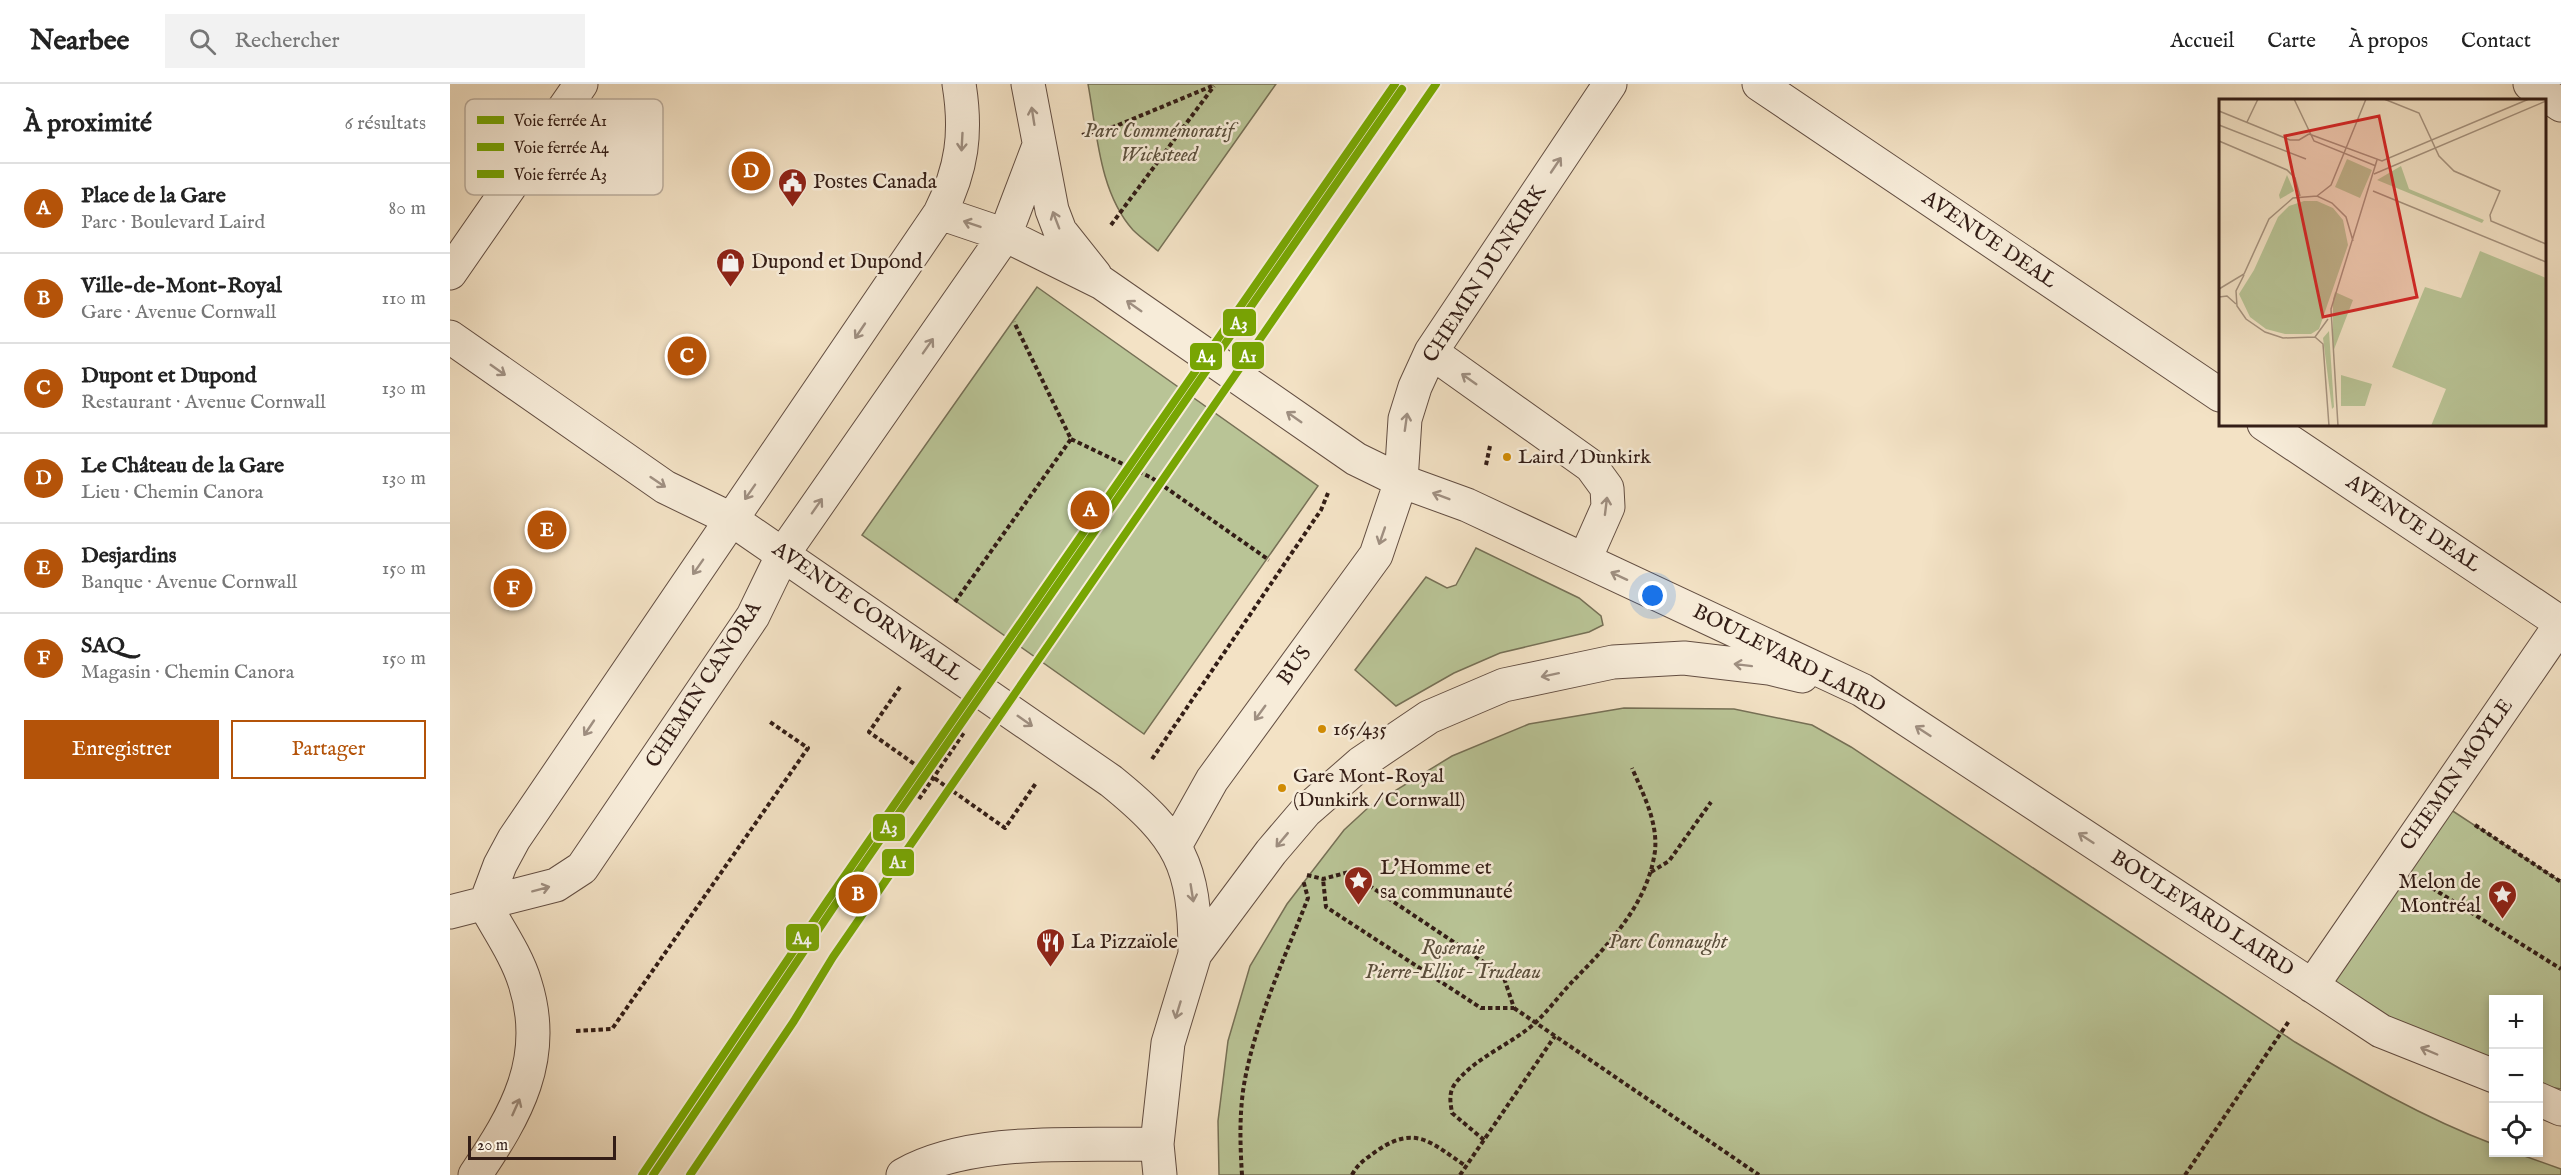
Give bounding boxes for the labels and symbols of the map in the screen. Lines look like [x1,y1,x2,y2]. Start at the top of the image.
legend [465,99,663,195]
inset map [2219,99,2546,426]
one-way arrow [1028,107,1039,126]
text: Voie ferrée A1 [513,112,607,132]
park label: Parc Commémoratif Wicksteed [1084,118,1239,169]
one-way arrow [956,132,967,152]
text: Voie ferrée A4 [513,139,609,159]
pin: D [732,148,770,194]
one-way arrow [1550,157,1562,174]
text: Voie ferrée A3 [513,166,607,186]
public building icon: Postes Canada [776,166,808,208]
place label: Postes Canada [813,169,938,196]
street label: CHEMIN DUNKIRK [1417,179,1553,368]
street label: AVENUE DEAL [1916,184,2062,295]
one-way arrow [1050,211,1061,230]
one-way arrow [963,218,982,229]
shop icon: Dupond et Dupond [714,246,746,288]
place label: Dupond et Dupond [751,249,923,276]
one-way arrow [1127,300,1143,312]
line badge: A3 [1222,308,1257,337]
text: A3 [1230,315,1247,335]
one-way arrow [854,322,866,338]
pin: C [668,334,706,378]
one-way arrow [922,339,934,355]
line badge: A1 [1231,341,1265,370]
line badge: A4 [1189,342,1223,371]
text: A4 [1196,348,1216,368]
text: A1 [1239,348,1256,368]
one-way arrow [489,364,505,376]
one-way arrow [1462,373,1478,385]
one-way arrow [1287,411,1303,423]
one-way arrow [1400,413,1411,433]
place label: Laird / Dunkirk [1518,445,1651,470]
marker: Laird / Dunkirk [1501,451,1513,463]
street label: AVENUE DEAL [2340,468,2486,579]
one-way arrow [649,476,665,488]
one-way arrow [744,483,756,499]
pin: A [1070,488,1110,532]
one-way arrow [1432,489,1451,500]
one-way arrow [1601,497,1612,516]
one-way arrow [811,499,823,515]
pin: E [528,508,566,552]
one-way arrow [1376,526,1387,545]
street label: AVENUE CORNWALL [766,536,967,688]
one-way arrow [692,558,704,575]
pin: F [494,566,532,610]
one-way arrow [1610,569,1628,581]
your location [1638,581,1667,610]
street label: CHEMIN CANORA [640,596,768,773]
street label: BOULEVARD LAIRD [1688,599,1890,719]
street label: BUS [1272,641,1318,691]
one-way arrow [1734,659,1753,670]
one-way arrow [1541,670,1560,682]
street label: CHEMIN MOYLE [2394,694,2520,856]
one-way arrow [1254,705,1267,721]
one-way arrow [1016,715,1032,727]
place label: 165/435 [1333,717,1387,742]
one-way arrow [583,720,595,736]
marker: 165/435 [1316,723,1328,735]
one-way arrow [1915,724,1932,736]
place label: Gare Mont-Royal (Dunkirk / Cornwall) [1293,764,1465,813]
marker: Gare Mont-Royal (Dunkirk / Cornwall) [1276,782,1288,794]
line badge: A3 [872,813,906,842]
text: A3 [880,819,897,839]
one-way arrow [1275,832,1289,847]
one-way arrow [2078,832,2095,844]
street label: BOULEVARD LAIRD [2105,845,2299,983]
line badge: A1 [881,848,915,877]
text: A1 [889,854,906,874]
place label: L'Homme et sa communauté [1380,855,1513,906]
place icon: L'Homme et sa communauté [1343,864,1375,906]
place label: Melon de Montréal [2398,869,2481,920]
pin: B [838,872,878,916]
place icon: Melon de Montréal [2486,878,2518,920]
one-way arrow [531,883,550,894]
one-way arrow [1186,883,1197,902]
line badge: A4 [785,923,820,952]
restaurant icon: La Pizzaïole [1034,926,1066,968]
place label: La Pizzaïole [1071,929,1178,956]
park label: Parc Connaught [1609,929,1729,956]
text: A4 [792,930,812,950]
park label: Roseraie Pierre-Elliot-Trudeau [1365,935,1541,986]
one-way arrow [1172,1000,1183,1019]
one-way arrow [2421,1045,2439,1056]
one-way arrow [511,1099,522,1117]
scale bar [468,1133,616,1160]

